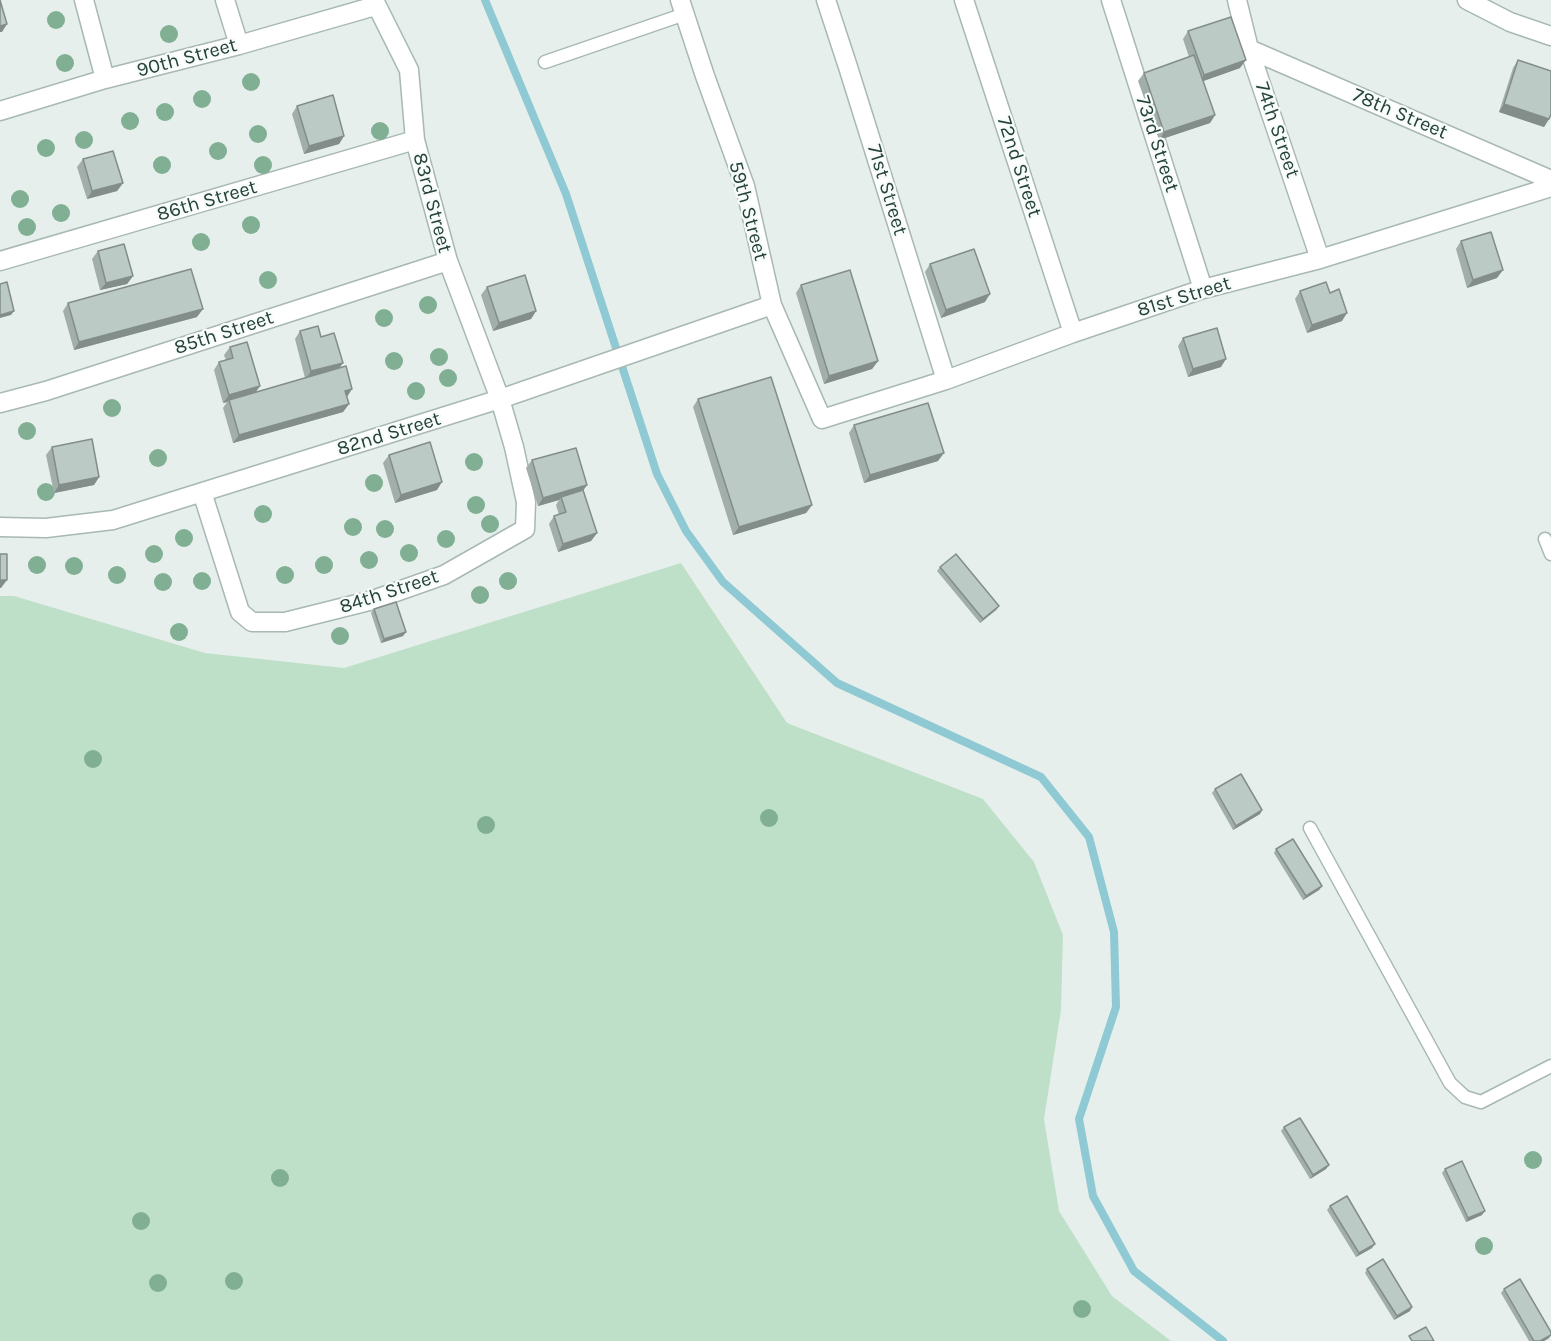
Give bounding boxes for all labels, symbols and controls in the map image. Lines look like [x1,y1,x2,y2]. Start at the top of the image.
street label: 90th Street [134,33,240,83]
street label: 74th Street [1249,79,1305,181]
street label: 78th Street [1349,83,1451,145]
street label: 73rd Street [1130,93,1184,195]
street label: 72nd Street [991,114,1047,220]
street label: 71st Street [862,142,912,238]
street label: 83rd Street [407,150,457,256]
street label: 59th Street [723,159,773,263]
street label: 86th Street [154,175,260,227]
street label: 81st Street [1134,271,1234,323]
street label: 85th Street [171,306,277,360]
street label: 82nd Street [334,407,444,461]
street label: 84th Street [336,565,442,619]

